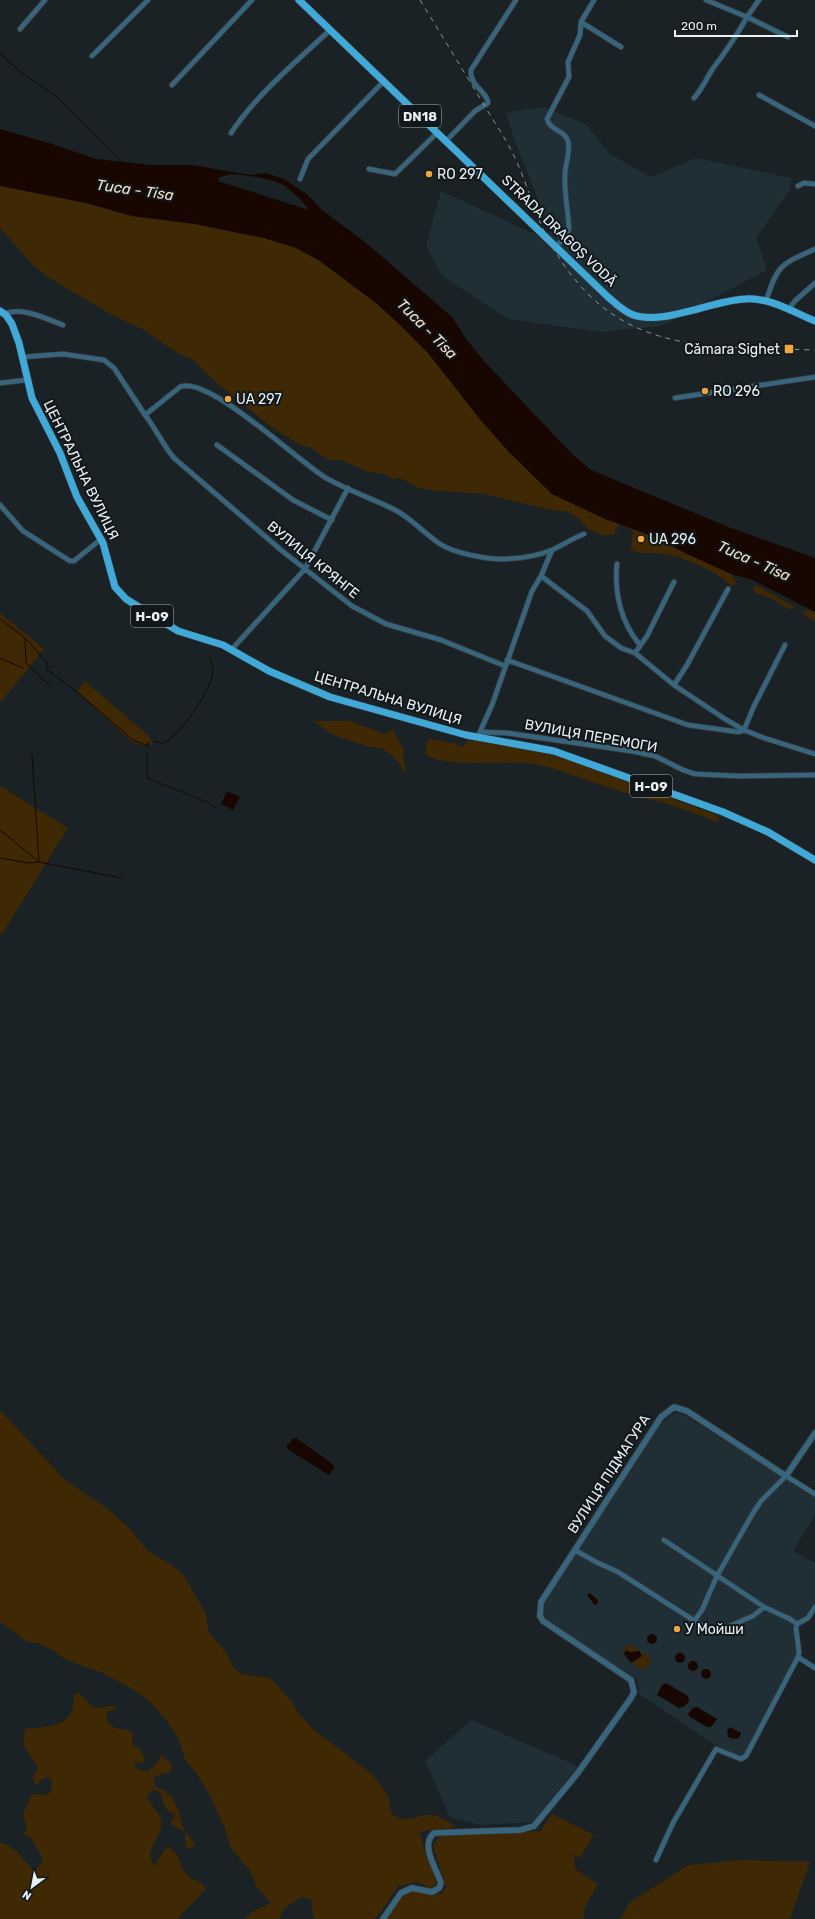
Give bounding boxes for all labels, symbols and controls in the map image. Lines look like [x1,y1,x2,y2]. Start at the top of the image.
scale bar [675,12,797,38]
text: 200 m [681,19,717,33]
road number: DN18 [399,105,441,127]
place label: RO 297 [437,166,483,183]
marker: RO 297 [424,169,434,179]
street label: STRADA DRAGOȘ VODĂ [498,171,621,291]
water label: Тиса - Tisa [95,176,175,204]
water label: Тиса - Tisa [393,295,461,363]
place label: Cămara Sighet [684,341,781,358]
marker: Cămara Sighet [783,343,795,355]
place label: RO 296 [713,383,760,400]
marker: RO 296 [700,386,710,396]
place label: UA 297 [236,391,282,408]
marker: UA 297 [223,394,233,404]
street label: ЦЕНТРАЛЬНА ВУЛИЦЯ [40,397,122,543]
street label: ВУЛИЦЯ КРЯНГЕ [264,518,362,602]
place label: UA 296 [649,531,696,548]
marker: UA 296 [636,534,646,544]
water label: Тиса - Tisa [715,537,793,585]
road number: Н-09 [131,605,173,627]
street label: ЦЕНТРАЛЬНА ВУЛИЦЯ [312,667,464,729]
street label: ВУЛИЦЯ ПЕРЕМОГИ [523,716,659,756]
road number: Н-09 [630,775,672,797]
street label: ВУЛИЦЯ ПІДМАГУРА [564,1411,654,1537]
place label: У Мойши [685,1621,744,1638]
marker: У Мойши [672,1624,682,1634]
north arrow [12,1867,52,1907]
text: N [20,1887,34,1903]

